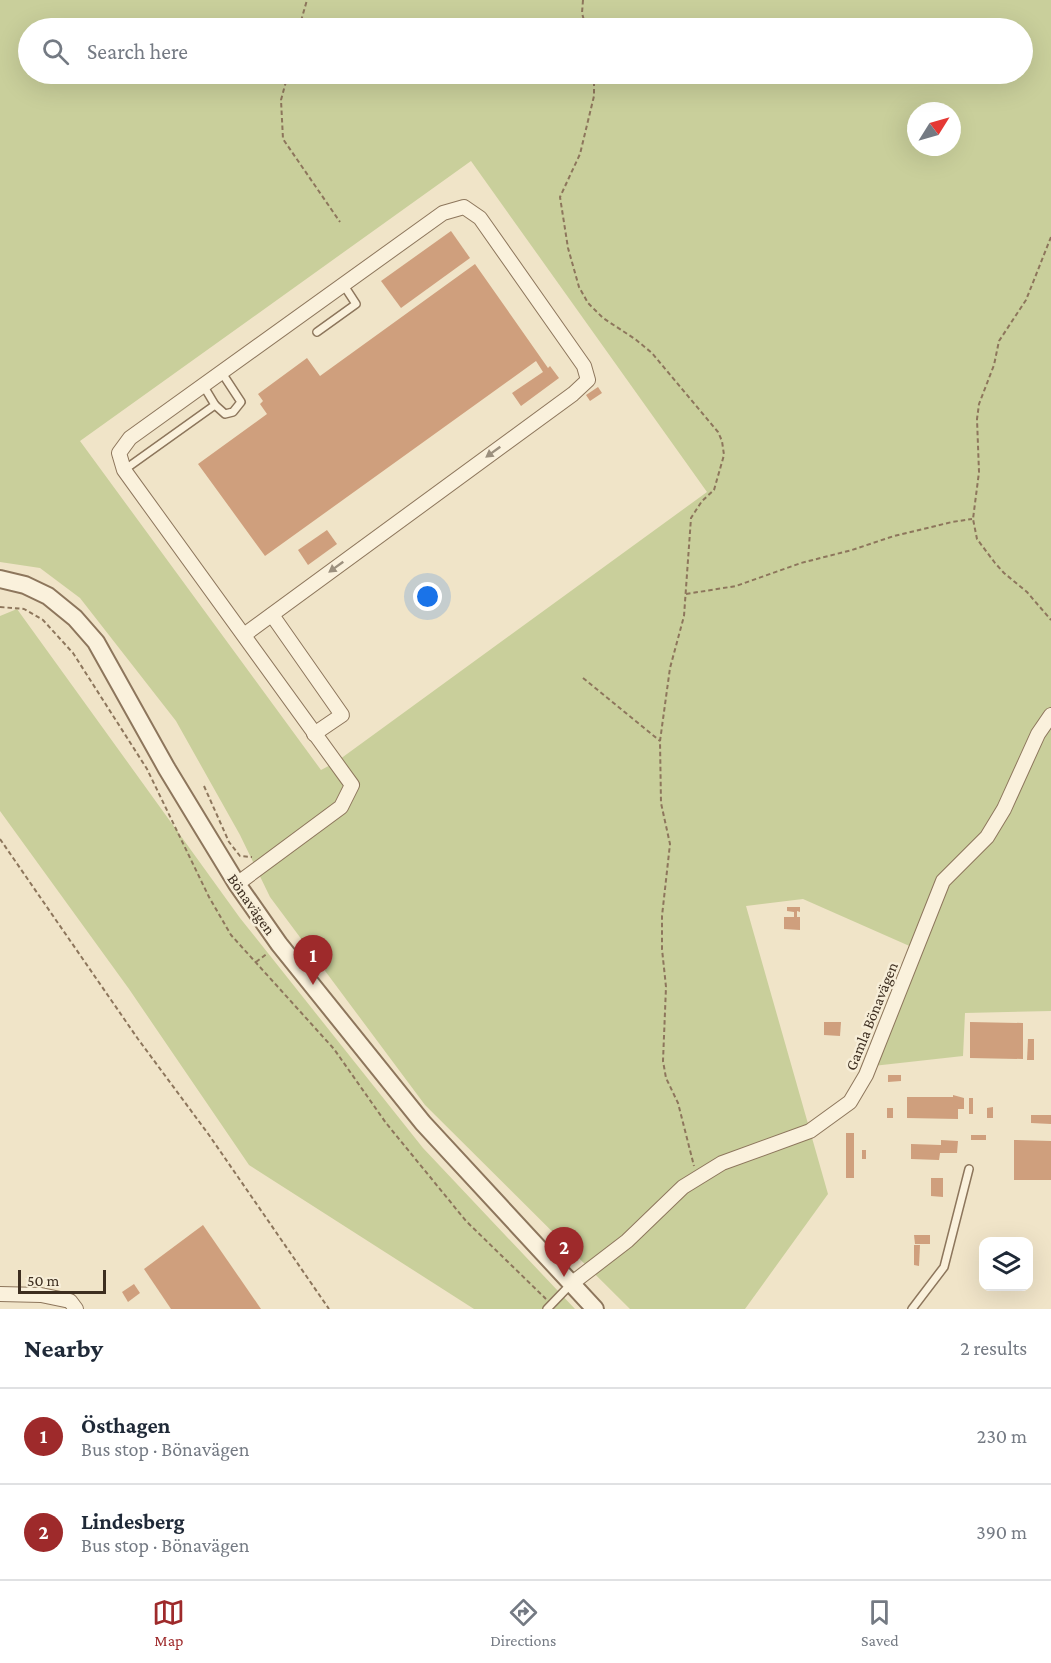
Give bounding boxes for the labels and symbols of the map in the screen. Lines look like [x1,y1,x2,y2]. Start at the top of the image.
north arrow [907,102,961,156]
one-way arrow [486,446,502,458]
one-way arrow [329,561,344,573]
your location [413,582,442,611]
street label: Bönavägen [224,871,279,939]
pin: 1 [294,936,332,985]
street label: Gamla Bönavägen [842,959,902,1073]
pin: 2 [544,1228,584,1277]
scale bar [18,1267,106,1294]

